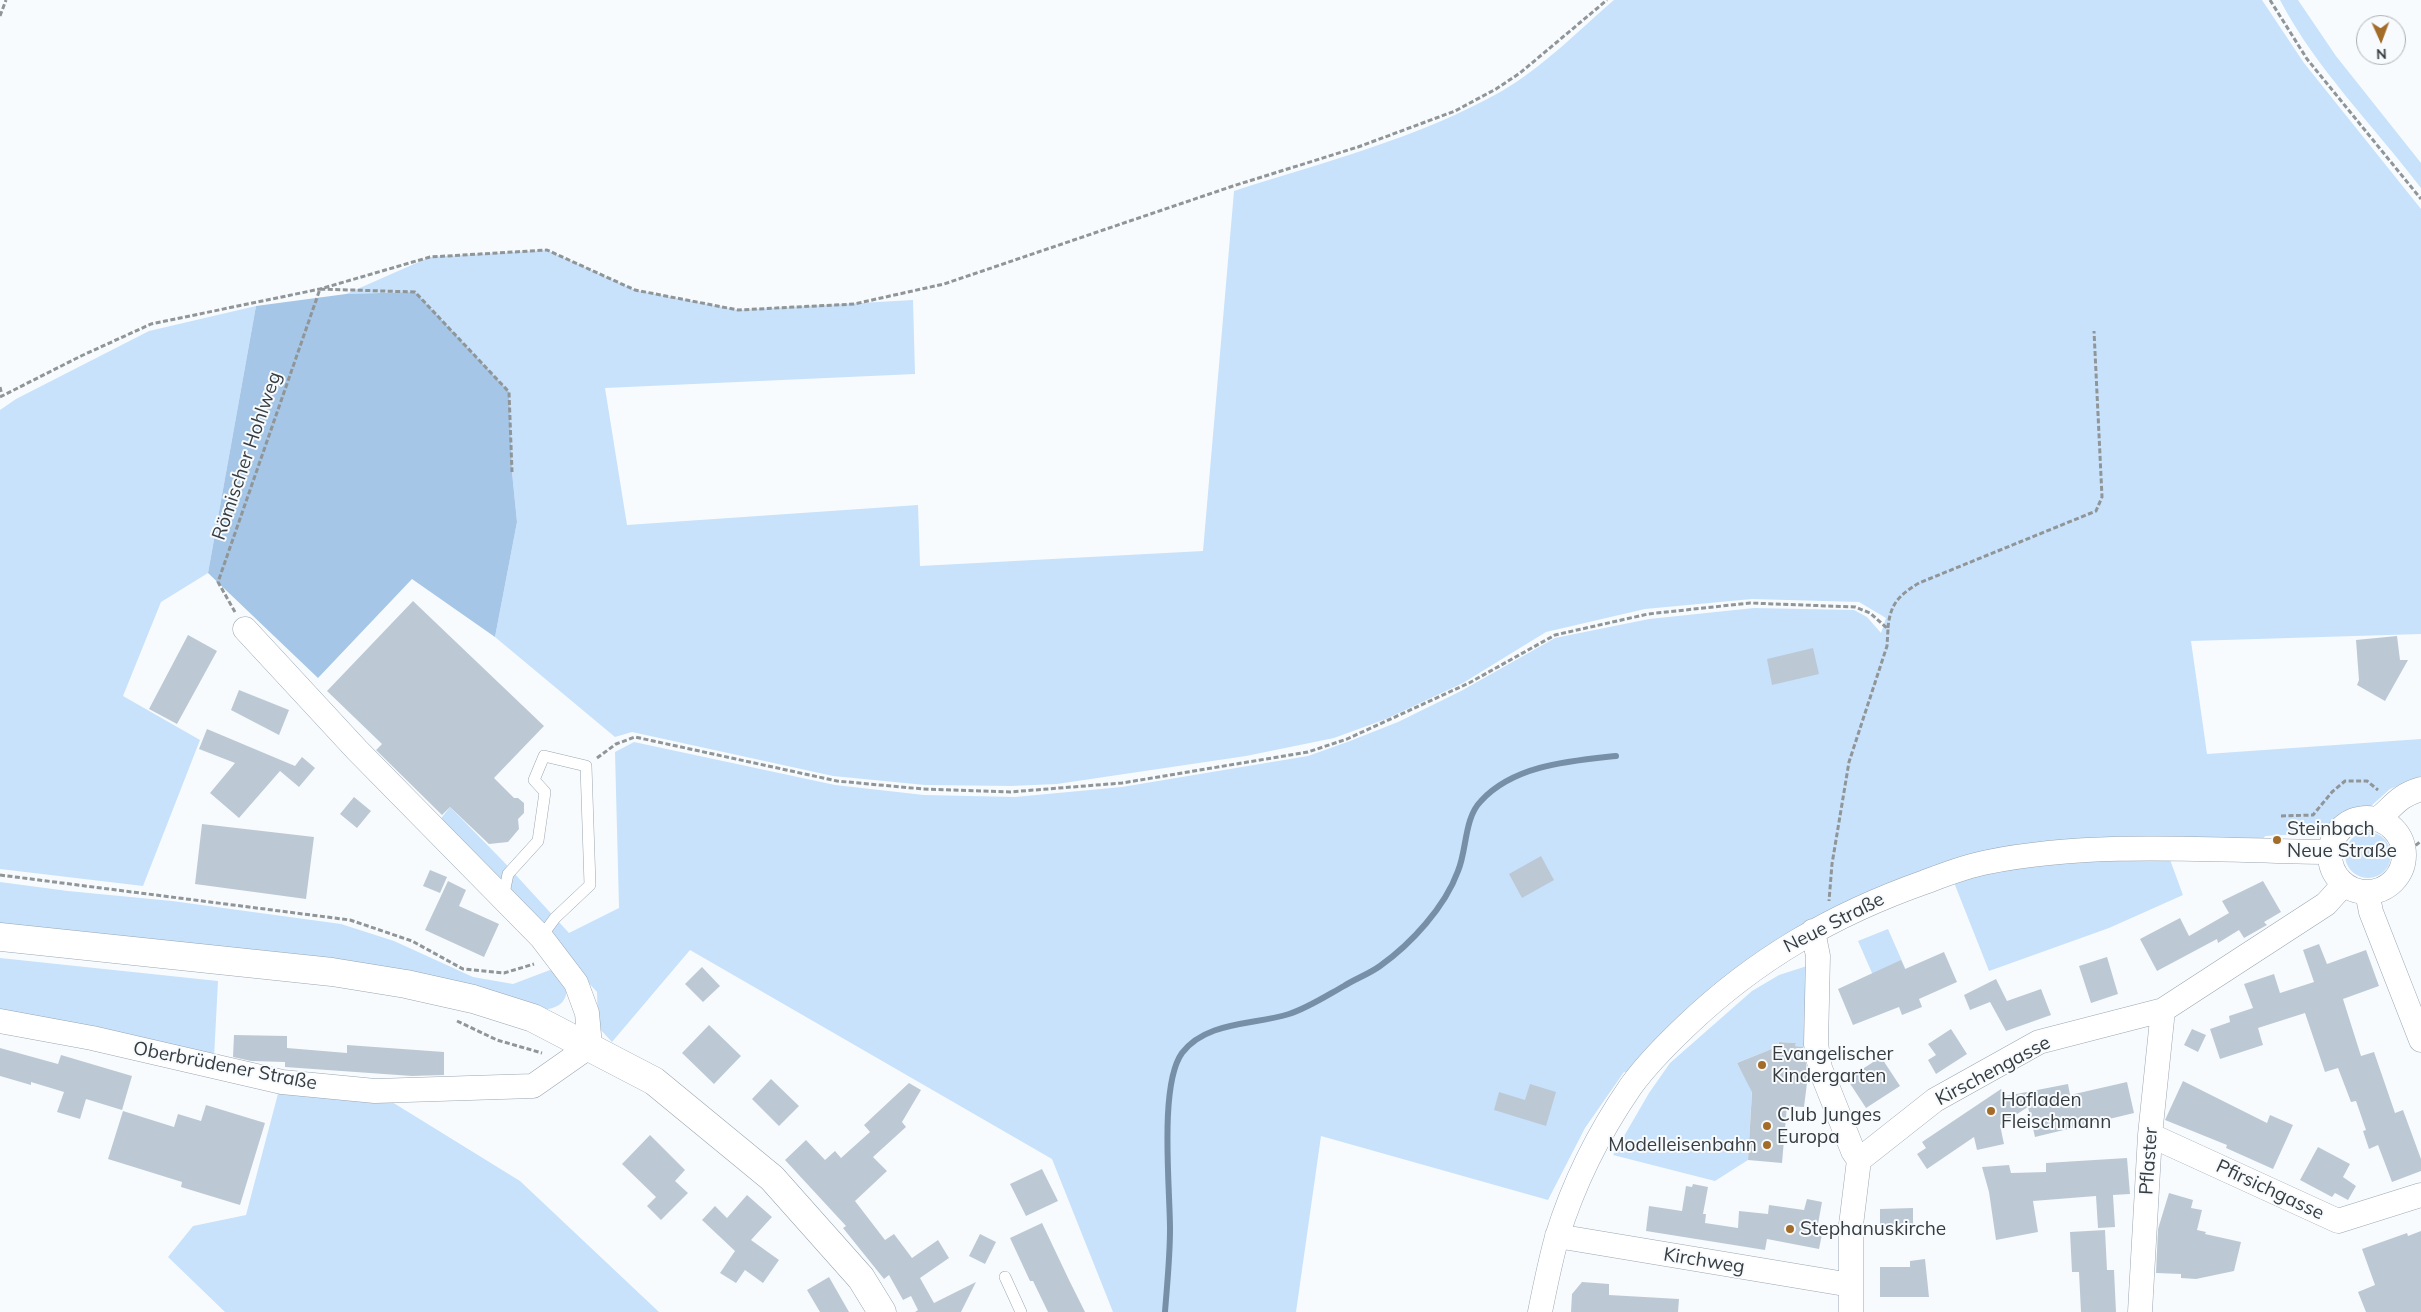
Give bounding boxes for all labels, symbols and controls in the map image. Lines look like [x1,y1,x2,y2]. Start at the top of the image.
north arrow [2356,15,2406,65]
text: N [2376,45,2387,63]
street label: Römischer Hohlweg [208,369,286,543]
place label: Steinbach Neue Straße [2287,818,2397,862]
marker: Steinbach Neue Straße [2271,834,2283,846]
street label: Neue Straße [1780,888,1888,958]
street label: Kirschengasse [1932,1031,2054,1111]
street label: Oberbrüdener Straße [131,1037,319,1095]
place label: Evangelischer Kindergarten [1772,1043,1893,1087]
marker: Evangelischer Kindergarten [1756,1059,1768,1071]
place label: Hofladen Fleischmann [2001,1089,2111,1133]
place label: Club Junges Europa [1777,1104,1881,1148]
marker: Hofladen Fleischmann [1985,1105,1997,1117]
marker: Club Junges Europa [1761,1120,1773,1132]
street label: Pflaster [2135,1126,2163,1196]
place label: Modelleisenbahn [1608,1134,1757,1156]
marker: Modelleisenbahn [1761,1139,1773,1151]
street label: Pfirsichgasse [2212,1155,2328,1225]
place label: Stephanuskirche [1800,1218,1946,1240]
marker: Stephanuskirche [1784,1223,1796,1235]
street label: Kirchweg [1662,1243,1746,1279]

